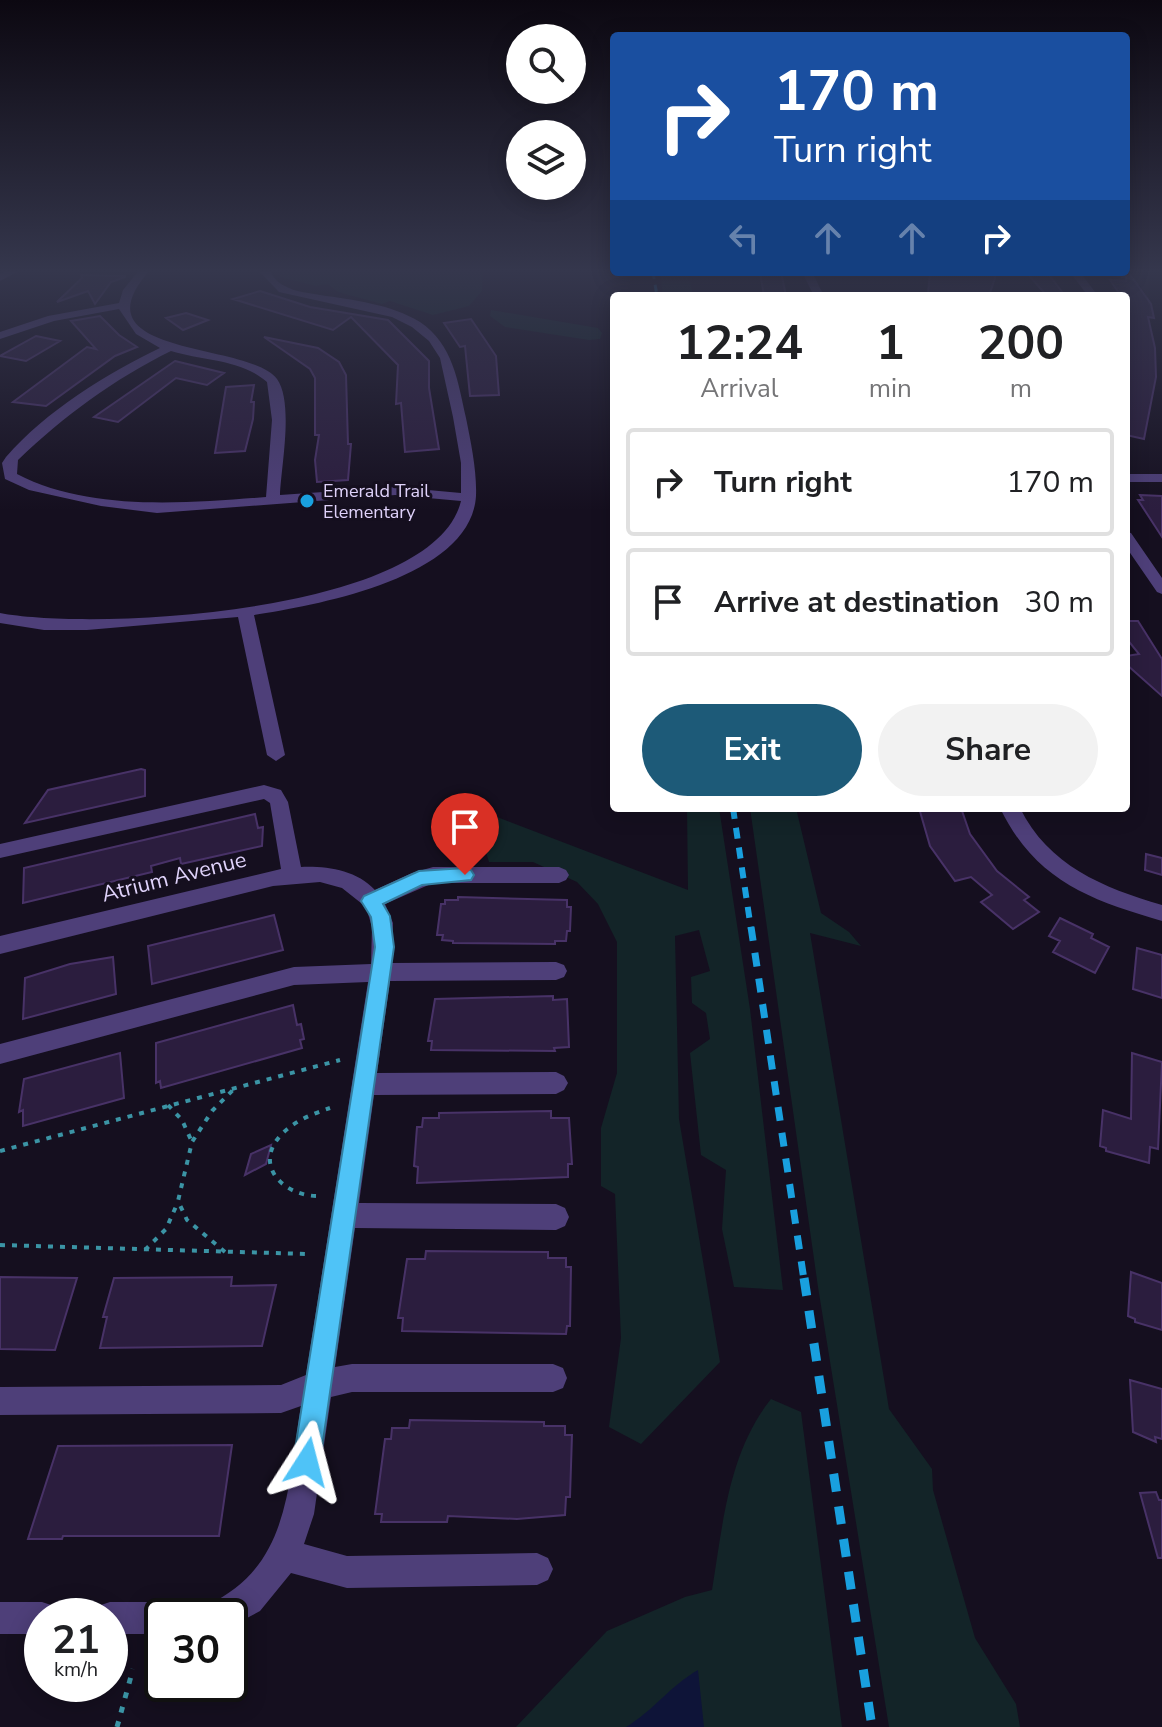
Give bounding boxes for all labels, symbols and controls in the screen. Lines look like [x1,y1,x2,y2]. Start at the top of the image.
map controls [506,24,586,200]
button: search [506,24,586,104]
text: 170 m [774,53,939,130]
icon: right [642,64,746,168]
button: layers [506,120,586,200]
text: Turn right [774,126,931,175]
icon: left [722,216,766,260]
icon: ahead [806,216,850,260]
icon: ahead [890,216,934,260]
icon: right [974,216,1018,260]
text: 12:24 [676,310,803,376]
text: 1 [876,310,905,376]
text: 200 [978,310,1064,376]
text: Arrival [700,371,779,406]
text: min [869,371,912,406]
text: m [1010,371,1032,406]
icon: right [646,460,690,504]
text: Turn right [714,462,852,503]
text: 170 m [1007,462,1094,503]
place label: Emerald Trail Elementary [323,479,430,524]
marker: Emerald Trail Elementary [298,492,316,510]
icon: arrive [646,580,690,624]
text: Arrive at destination [714,582,999,623]
text: 30 m [1025,582,1094,623]
button: Exit [642,704,862,796]
button: Share [878,704,1098,796]
pin [431,793,499,875]
icon: arrive [443,805,487,849]
street label: Atrium Avenue [98,845,250,909]
position arrow [265,1420,349,1504]
speed limit sign: 30 [144,1598,248,1702]
text: 21 [52,1613,100,1667]
text: km/h [54,1656,98,1683]

